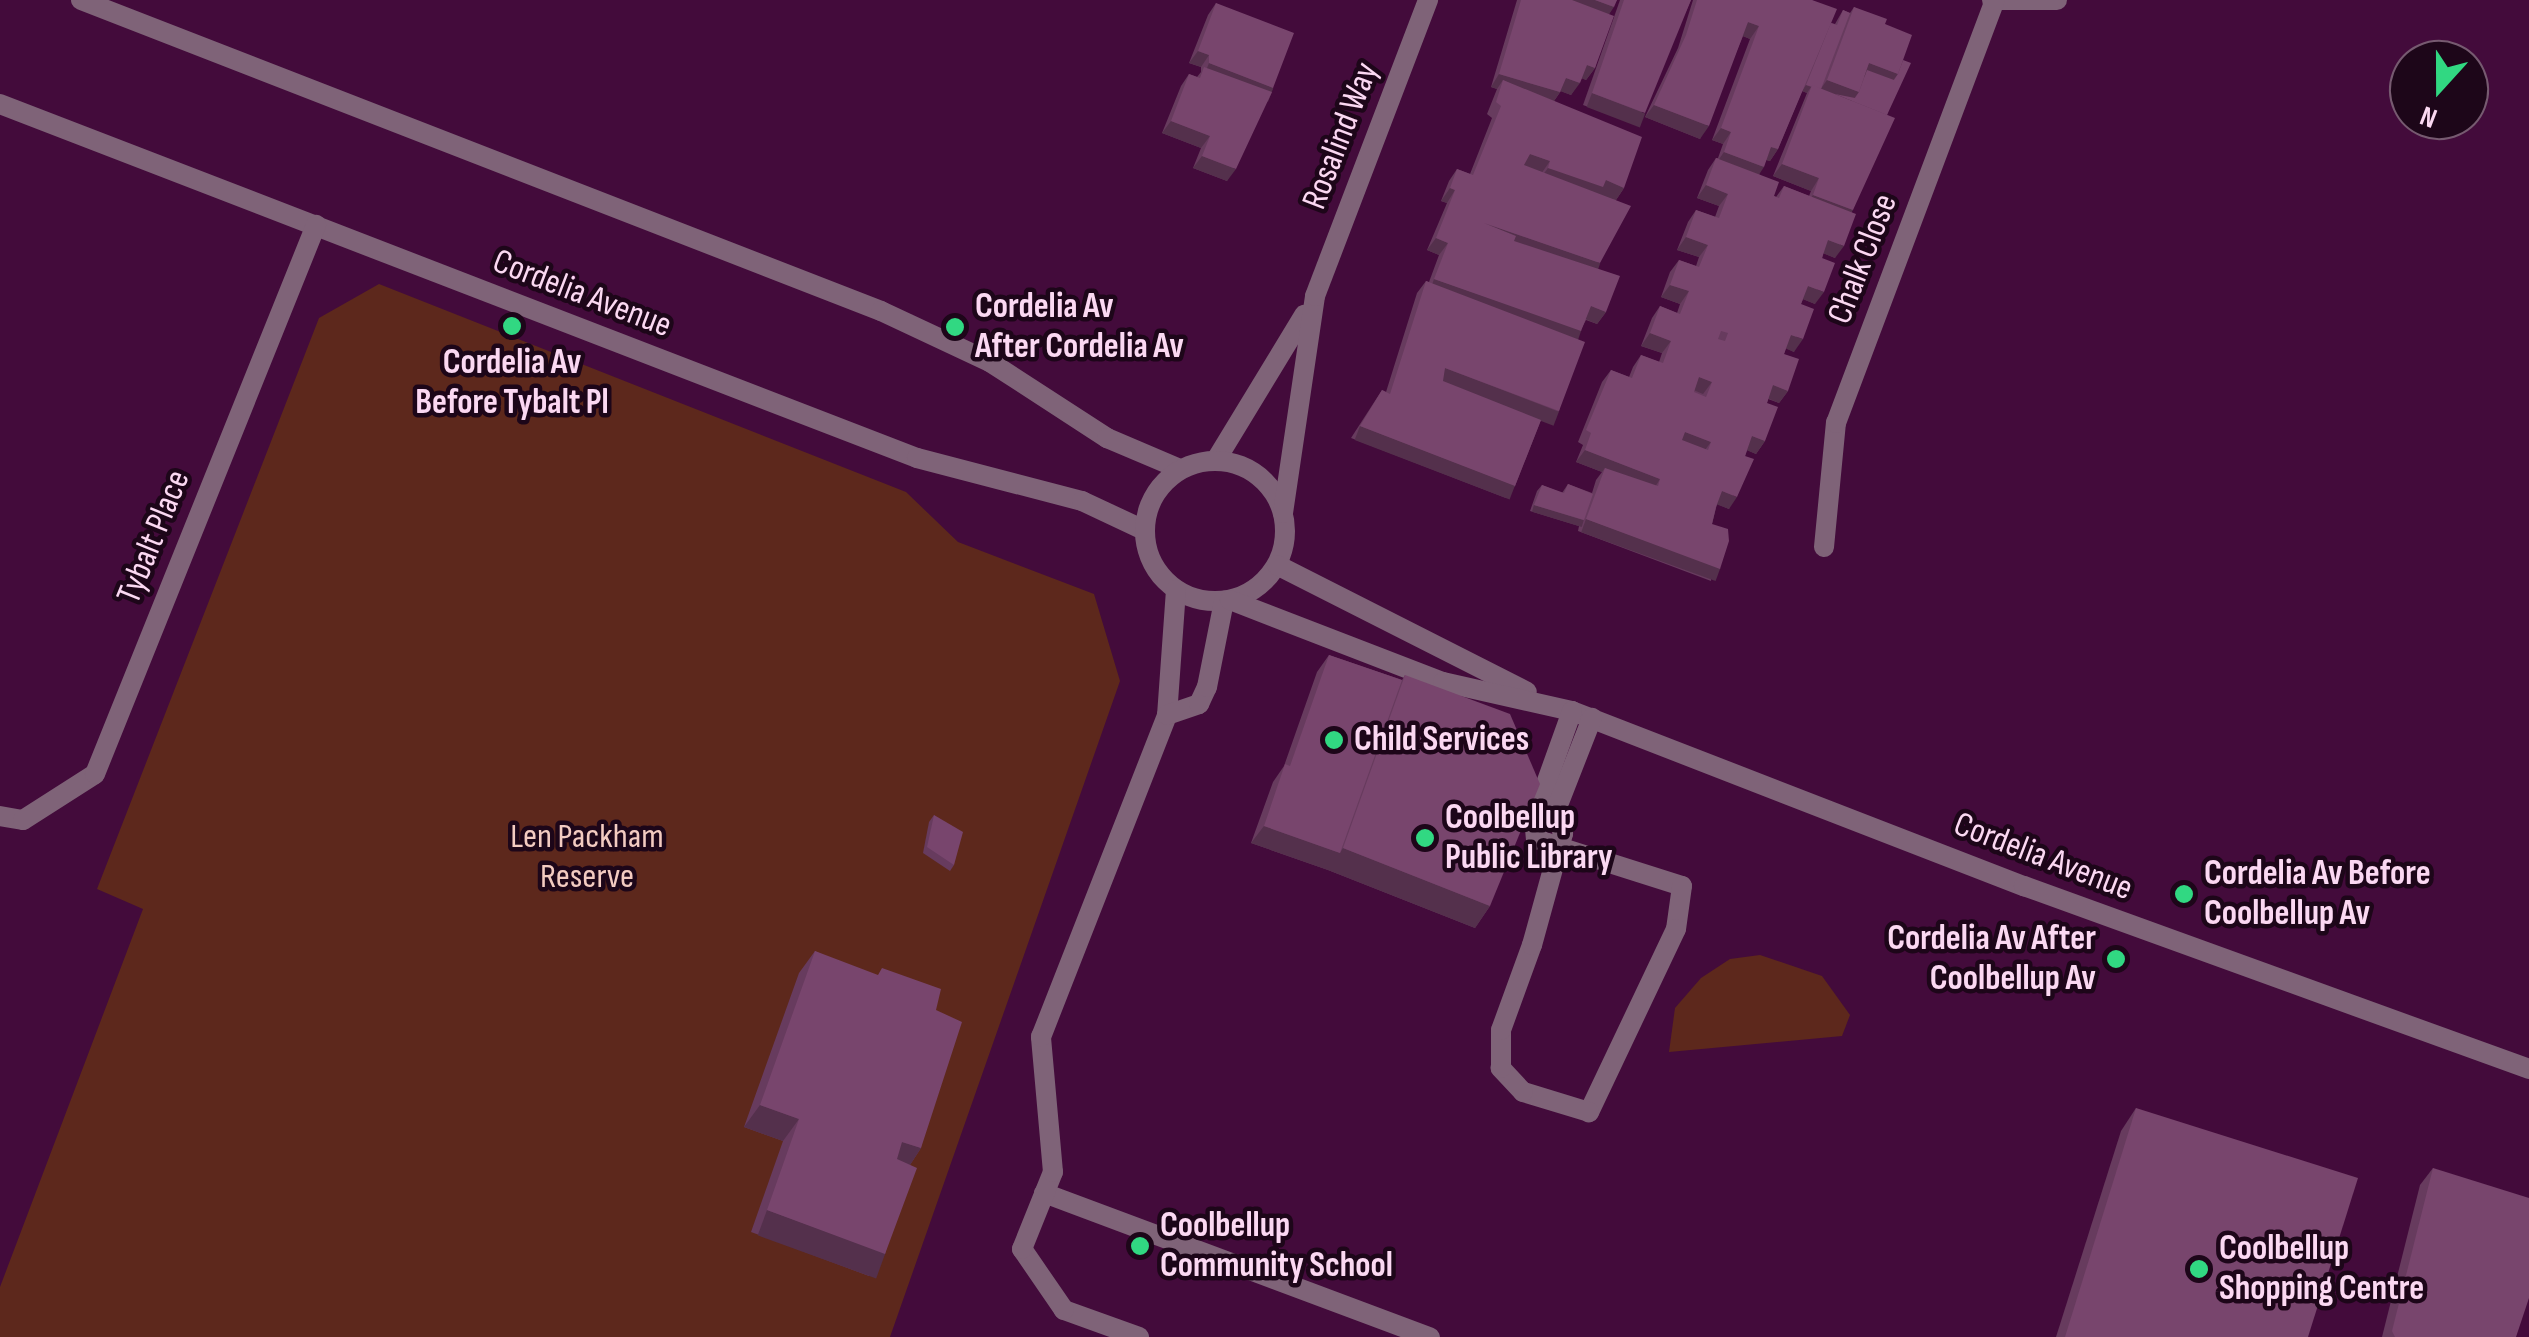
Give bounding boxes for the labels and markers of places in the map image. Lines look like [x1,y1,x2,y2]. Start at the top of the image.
place label: Cordelia Av After Cordelia Av [975,286,1184,368]
marker: Cordelia Av Before Tybalt Pl [501,315,523,337]
marker: Cordelia Av After Cordelia Av [944,316,966,338]
place label: Cordelia Av Before Tybalt Pl [415,342,609,424]
place label: Child Services [1354,719,1529,761]
marker: Child Services [1323,729,1345,751]
place label: Coolbellup Public Library [1445,797,1613,879]
marker: Coolbellup Public Library [1414,827,1436,849]
place label: Cordelia Av Before Coolbellup Av [2204,853,2431,935]
marker: Cordelia Av Before Coolbellup Av [2173,883,2195,905]
place label: Cordelia Av After Coolbellup Av [1887,918,2096,1000]
marker: Cordelia Av After Coolbellup Av [2105,948,2127,970]
place label: Coolbellup Community School [1160,1205,1393,1287]
place label: Coolbellup Shopping Centre [2219,1228,2424,1310]
marker: Coolbellup Community School [1129,1235,1151,1257]
marker: Coolbellup Shopping Centre [2188,1258,2210,1280]

